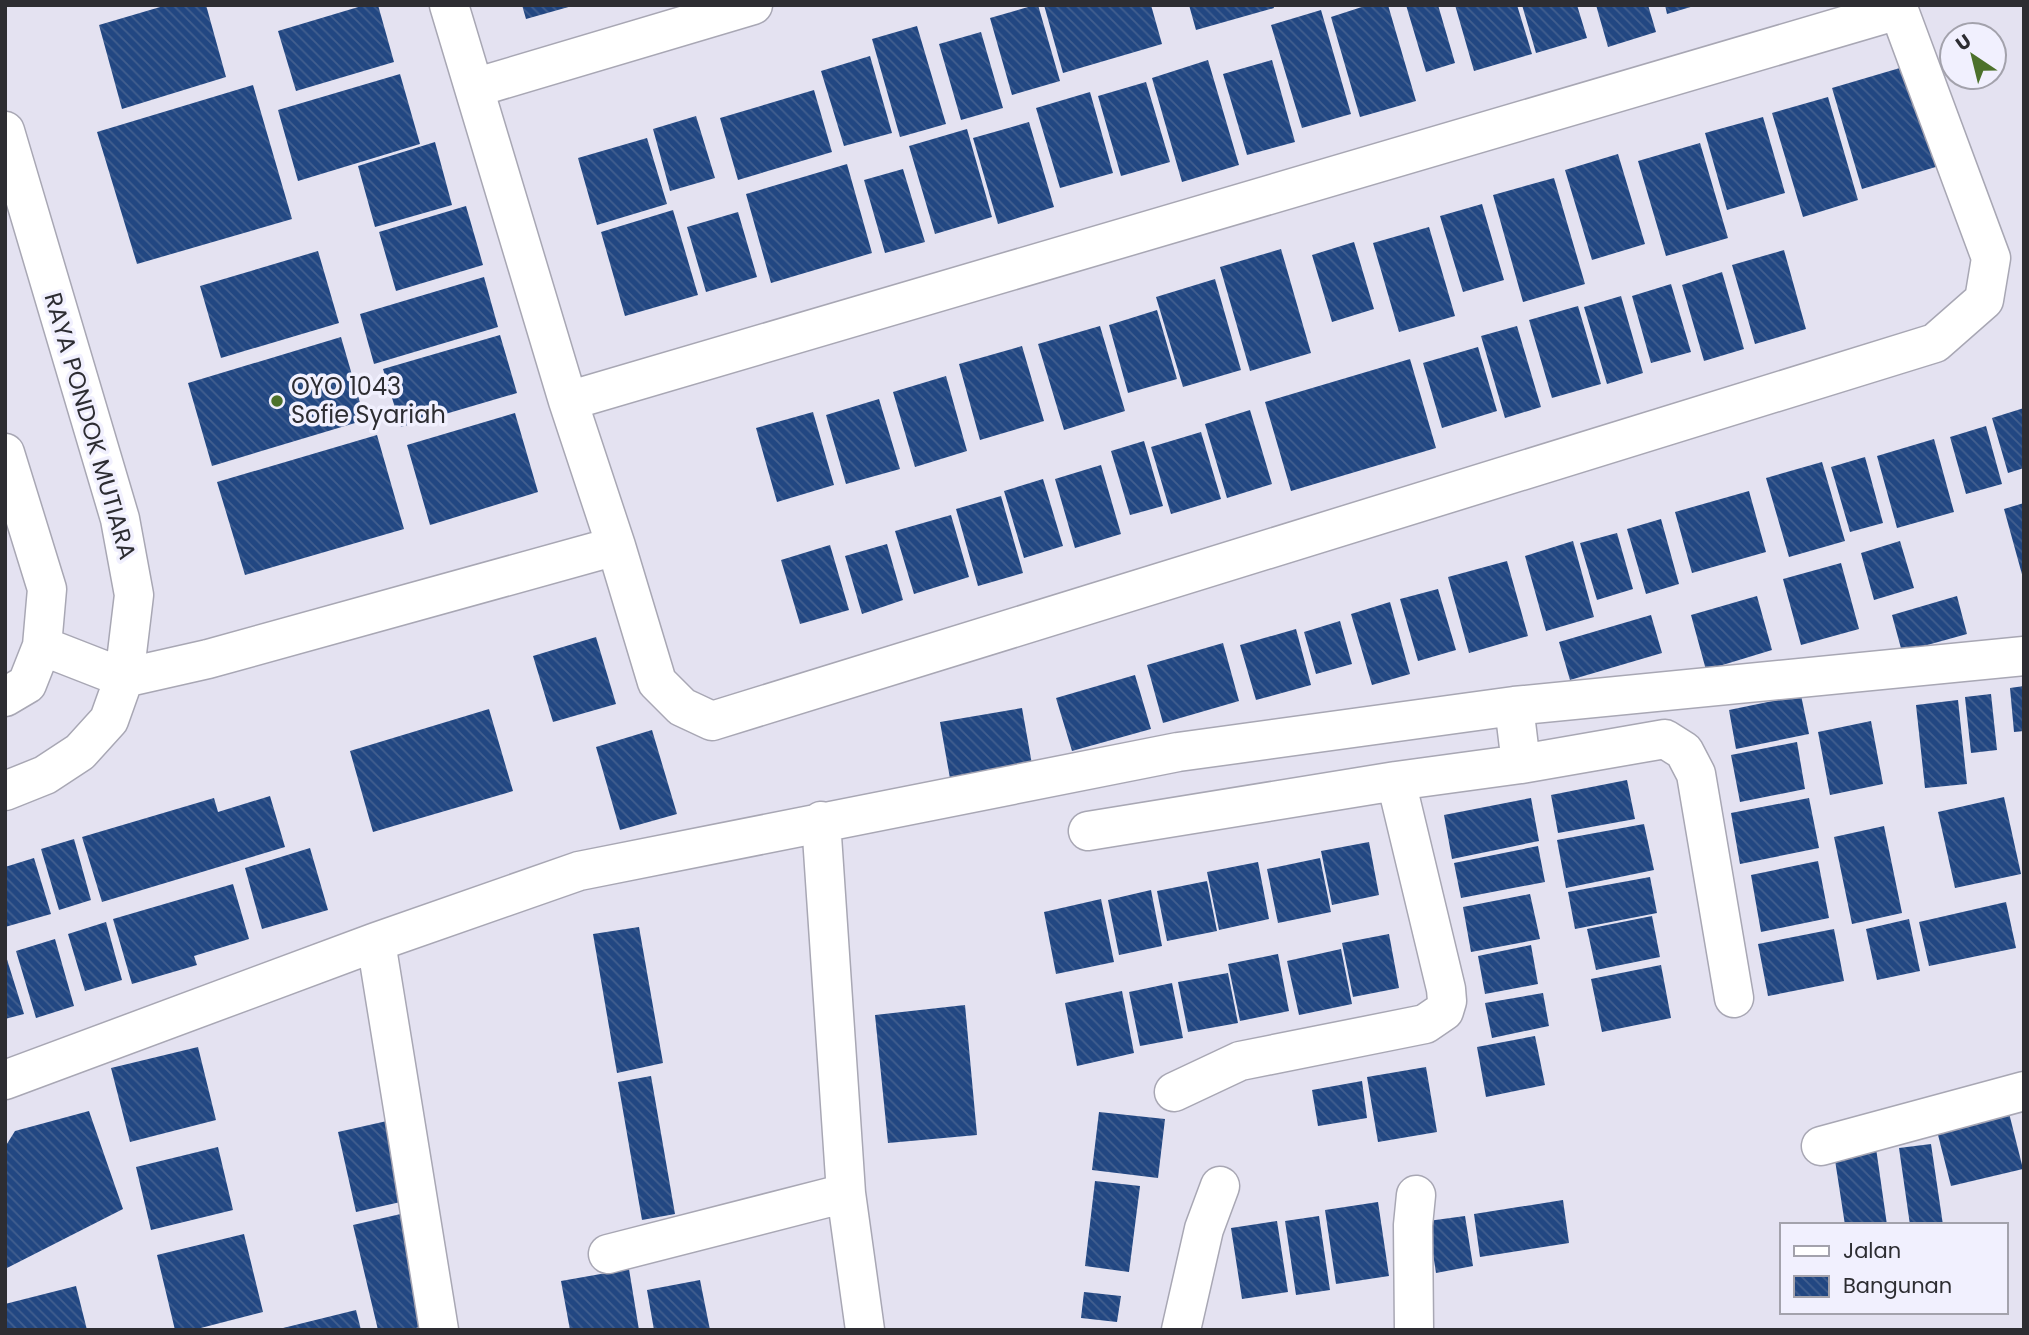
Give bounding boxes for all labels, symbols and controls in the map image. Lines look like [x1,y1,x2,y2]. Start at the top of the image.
north arrow [1938,21,2008,91]
text: U [1950,28,1977,57]
street label: RAYA PONDOK MUTIARA [37,289,144,563]
place label: OYO 1043 Sofie Syariah [291,370,446,431]
marker: OYO 1043 Sofie Syariah [269,393,285,409]
legend [1780,1223,2008,1314]
text: Jalan [1843,1236,1901,1265]
text: Bangunan [1843,1271,1952,1300]

